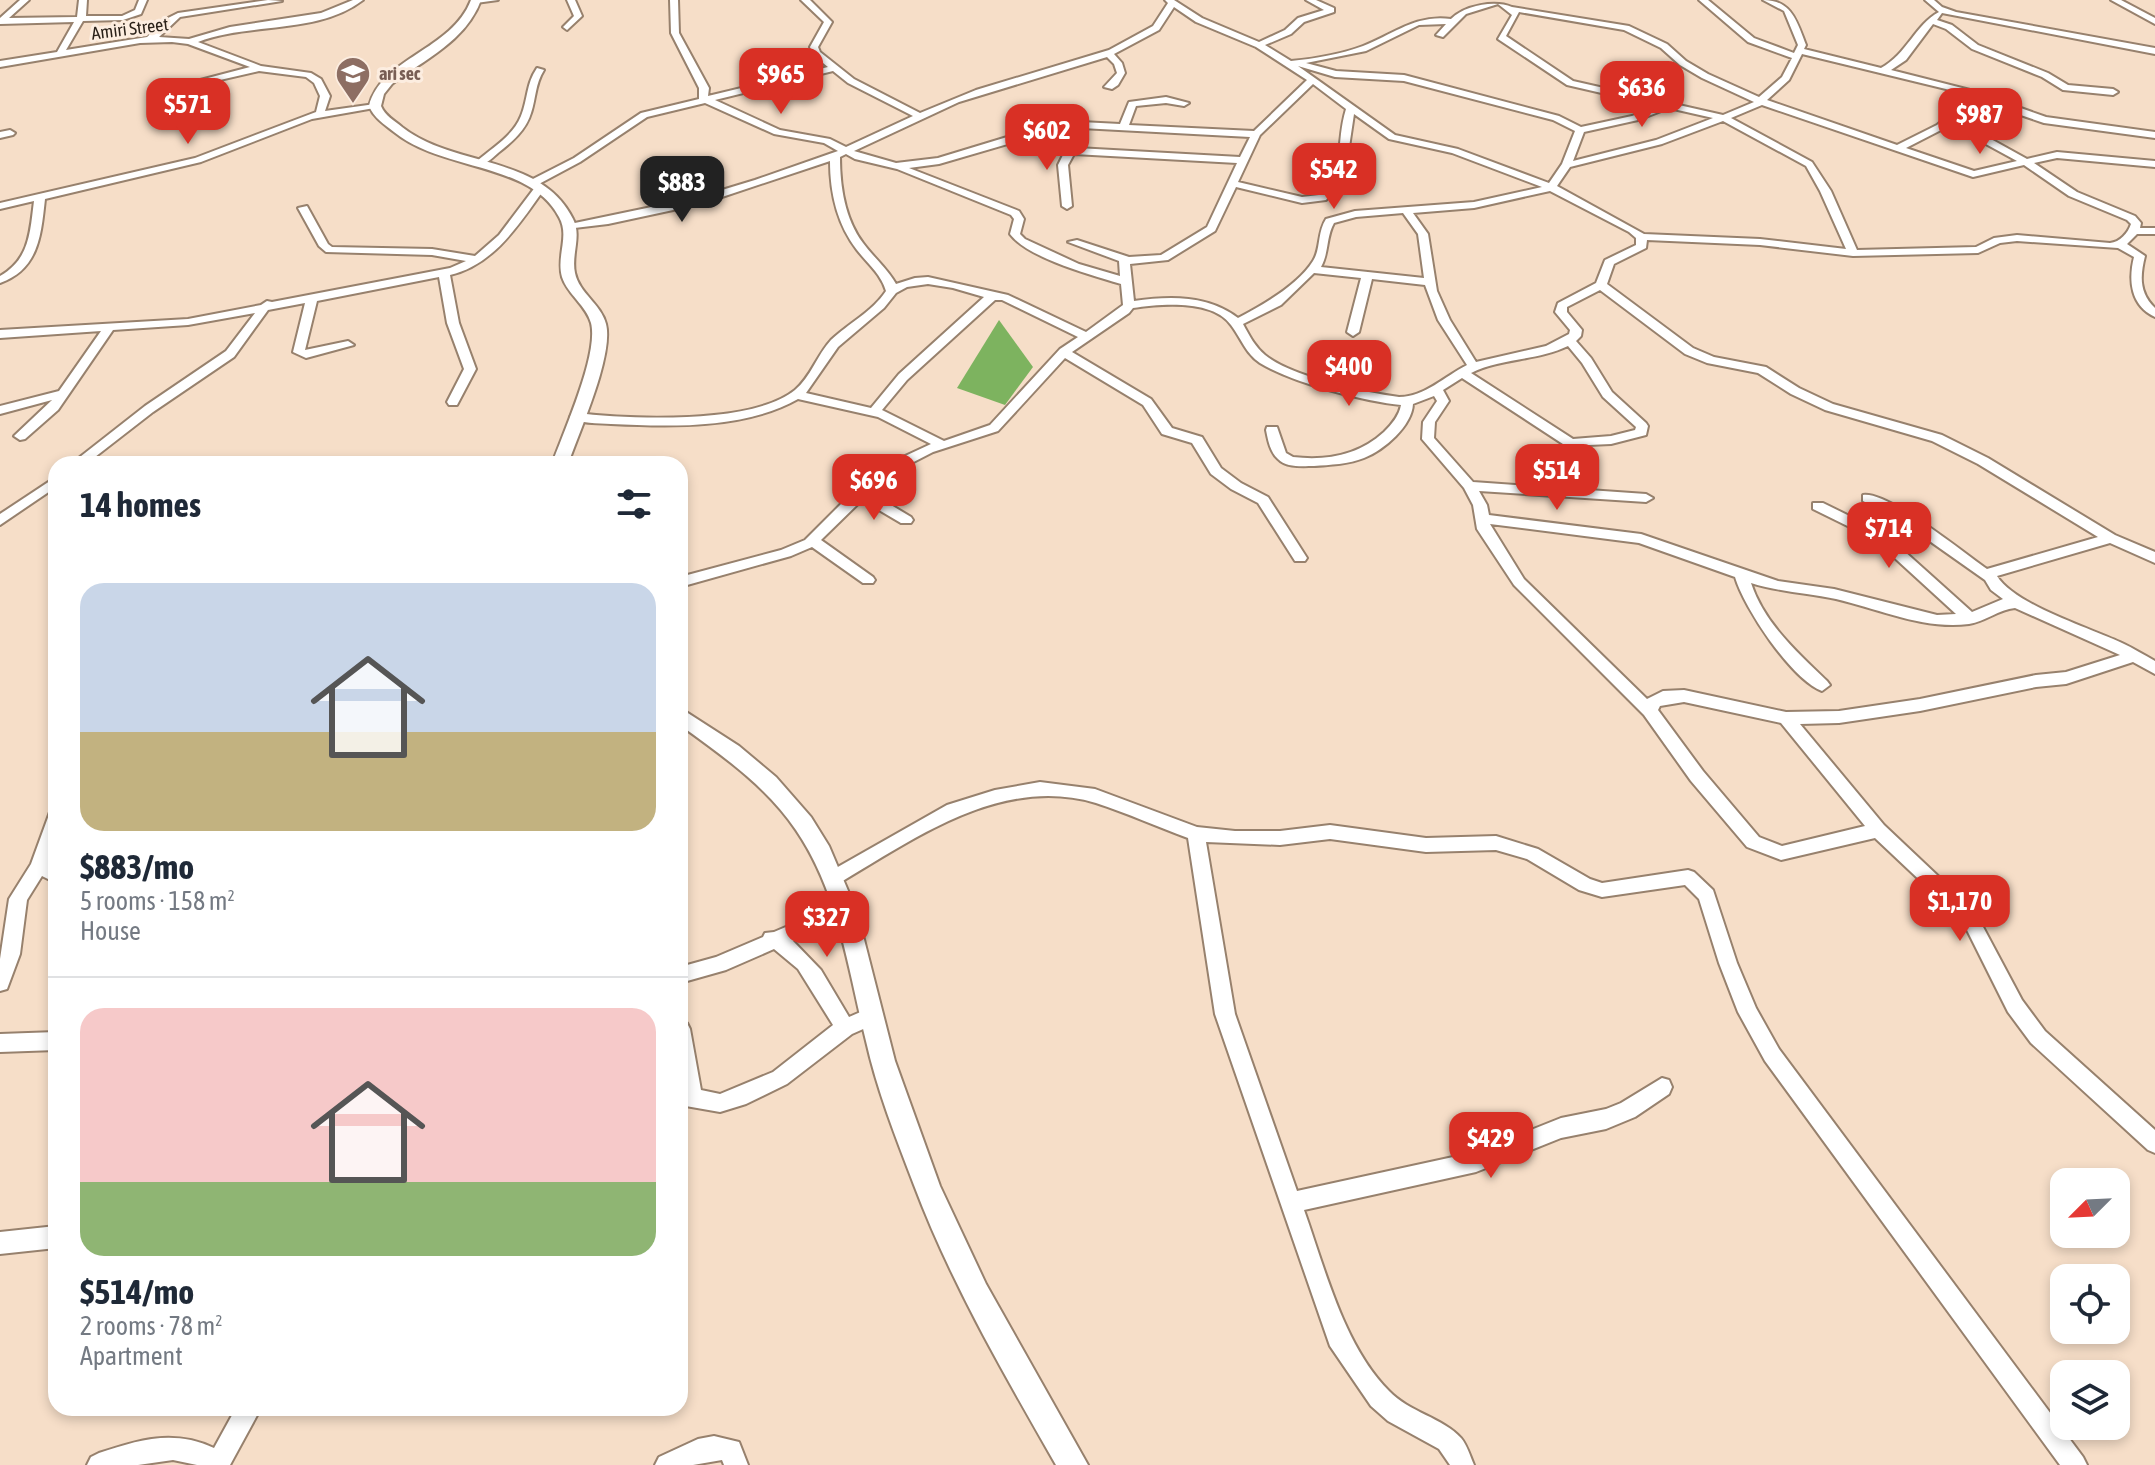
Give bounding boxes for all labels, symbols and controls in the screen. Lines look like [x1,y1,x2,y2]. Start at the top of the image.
street label: Amiri Street [90,13,170,44]
pin: $965 [734,48,828,116]
school or university icon: ari sec [334,55,372,105]
text: $965 [757,59,805,89]
pin: $636 [1595,61,1689,129]
place label: ari sec [379,63,421,84]
text: $636 [1618,72,1666,102]
pin: $571 [141,78,235,146]
pin: $987 [1933,88,2027,156]
text: $571 [164,89,212,119]
text: $987 [1956,99,2004,129]
pin: $602 [1000,104,1094,172]
text: $602 [1023,115,1071,145]
pin: $542 [1287,143,1381,211]
text: $542 [1310,154,1358,184]
pin: $883 [635,156,729,224]
text: $883 [658,167,706,197]
pin: $400 [1302,340,1396,408]
text: $400 [1325,351,1373,381]
pin: $514 [1510,444,1604,512]
pin: $696 [827,454,921,522]
text: $514 [1533,455,1581,485]
text: $696 [850,465,898,495]
icon: filters [612,482,656,526]
text: 14 homes [80,485,201,524]
pin: $714 [1842,502,1936,570]
text: $714 [1865,513,1913,543]
icon: home [296,635,440,779]
text: $883/mo [80,847,194,886]
pin: $1,170 [1895,875,2025,943]
text: 5 rooms · 158 m² [80,886,235,916]
text: $1,170 [1928,886,1992,916]
pin: $327 [780,891,874,959]
text: $327 [803,902,851,932]
text: House [80,916,141,946]
icon: home [296,1060,440,1204]
pin: $429 [1444,1112,1538,1180]
text: $429 [1467,1123,1515,1153]
north arrow [2050,1168,2130,1248]
map controls [2050,1168,2130,1440]
button: locate [2050,1264,2130,1344]
text: $514/mo [80,1272,194,1311]
text: 2 rooms · 78 m² [80,1311,222,1341]
text: Apartment [80,1341,183,1371]
button: layers [2050,1360,2130,1440]

